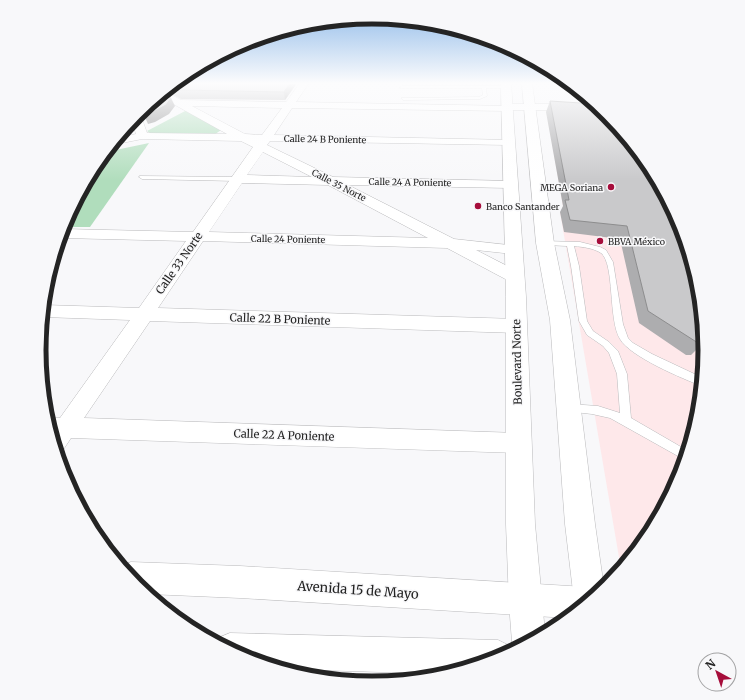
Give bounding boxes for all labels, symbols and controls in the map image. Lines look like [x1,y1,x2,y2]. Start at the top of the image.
street label: Calle 24 B Poniente [284,133,367,145]
street label: Calle 35 Norte [310,167,368,204]
street label: Calle 24 A Poniente [369,176,452,188]
place label: MEGA Soriana [540,182,603,193]
marker: MEGA Soriana [606,182,616,192]
marker: Banco Santander [473,201,483,211]
place label: Banco Santander [486,201,560,212]
street label: Calle 33 Norte [152,229,206,297]
street label: Calle 24 Poniente [251,233,326,245]
marker: BBVA México [595,236,605,246]
place label: BBVA México [608,236,665,247]
street label: Calle 22 B Poniente [229,310,331,328]
street label: Boulevard Norte [509,319,525,405]
street label: Calle 22 A Poniente [233,426,335,444]
street label: Avenida 15 de Mayo [296,577,420,603]
north arrow [697,652,737,692]
text: N [703,656,719,672]

